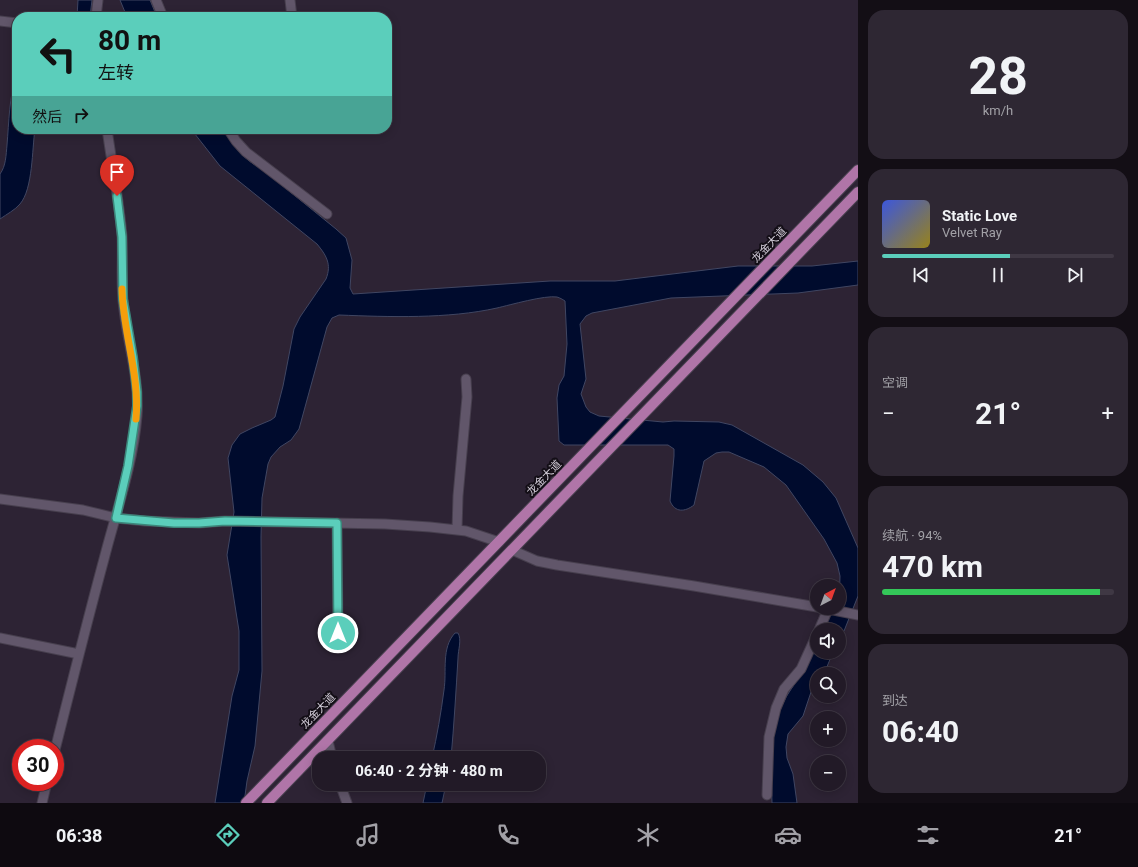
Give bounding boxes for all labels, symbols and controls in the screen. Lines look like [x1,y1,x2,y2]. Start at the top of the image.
text: 80 m [98,24,161,57]
icon: left [32,28,84,80]
text: 28 [968,46,1028,107]
text: 左转 [98,62,134,83]
text: km/h [983,103,1013,118]
icon: right [70,104,92,126]
text: 然后 [32,108,62,126]
pin [100,155,134,196]
icon: arrive [106,161,128,183]
text: Static Love [942,207,1017,225]
street label: 龙金大道 [749,225,789,265]
text: Velvet Ray [942,225,1002,240]
icon: previous [910,264,932,286]
icon: pause [987,264,1009,286]
icon: next [1064,264,1086,286]
text: 空调 [882,375,908,390]
text: 21° [975,396,1021,431]
text: − [882,401,895,426]
text: + [1102,401,1114,426]
street label: 龙金大道 [524,458,564,498]
text: 续航 · 94% [882,528,942,543]
text: 470 km [882,549,983,584]
north arrow [810,579,846,615]
map controls [810,579,846,791]
position arrow [317,612,359,654]
button: sound [810,623,846,659]
button: search [810,667,846,703]
street label: 龙金大道 [298,691,338,731]
text: 到达 [882,693,908,708]
button: + [810,711,846,747]
text: 06:40 [882,714,959,749]
speed limit sign: 30 [12,739,64,791]
button: − [810,755,846,791]
text: 06:40 · 2 分钟 · 480 m [355,762,503,780]
icon: directions [214,821,242,849]
icon: music [354,821,382,849]
icon: phone [494,821,522,849]
icon: climate [634,821,662,849]
icon: car [774,821,802,849]
icon: filters [914,821,942,849]
text: 06:38 [56,825,102,846]
text: 21° [1054,825,1082,846]

